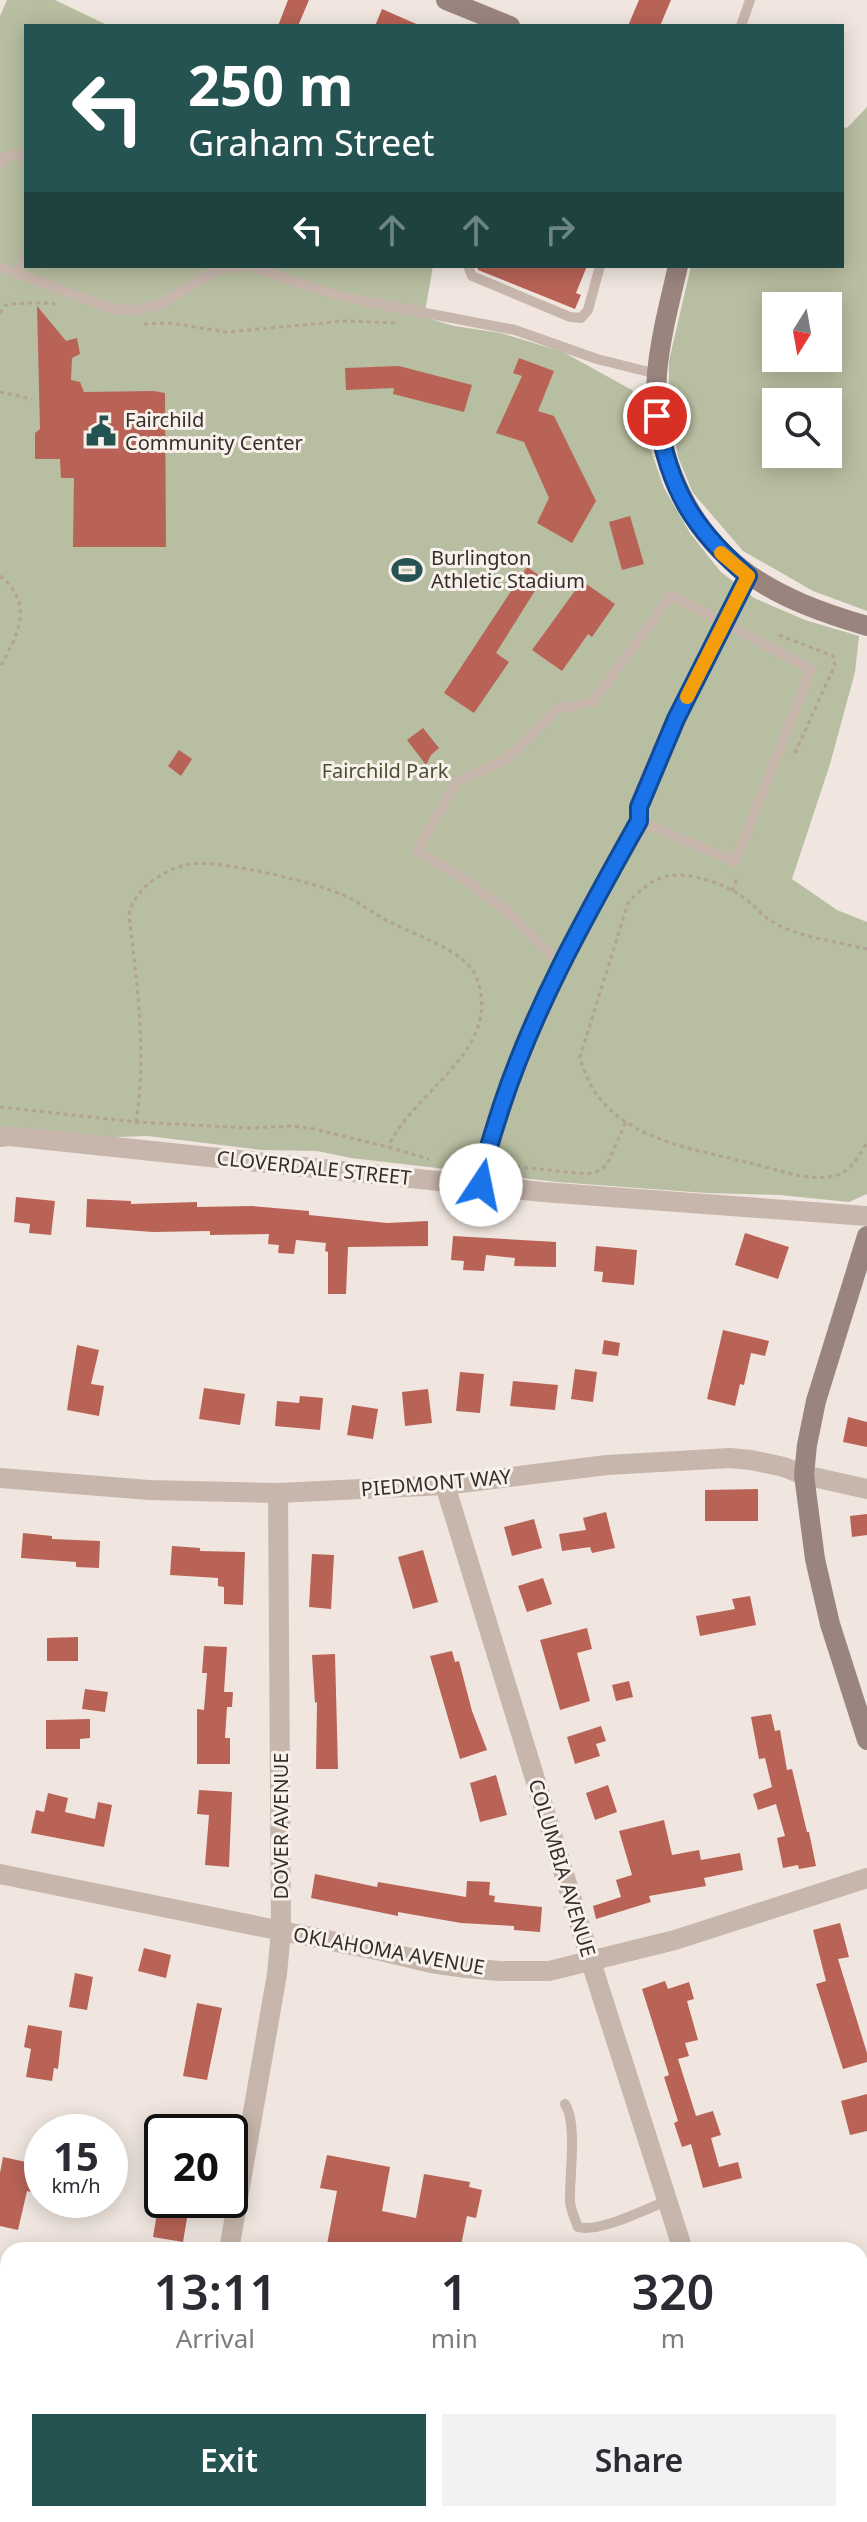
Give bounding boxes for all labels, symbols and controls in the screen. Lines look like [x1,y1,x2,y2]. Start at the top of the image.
text: 250 m [188,46,353,122]
icon: left [56,56,160,160]
text: Graham Street [188,118,435,167]
icon: left [286,208,330,252]
icon: ahead [370,208,414,252]
icon: ahead [454,208,498,252]
icon: right [538,208,582,252]
north arrow [762,292,842,372]
map controls [762,292,842,468]
pin [623,382,691,450]
button: search [762,388,842,468]
icon: arrive [635,394,679,438]
place label: Fairchild Community Center [125,406,303,456]
public building icon: Fairchild Community Center [84,414,118,448]
place label: Burlington Athletic Stadium [431,544,585,594]
sports icon: Burlington Athletic Stadium [390,553,424,587]
park label: Fairchild Park [322,757,449,784]
position arrow [439,1143,523,1227]
street label: CLOVERDALE STREET [215,1144,413,1191]
street label: PIEDMONT WAY [360,1462,513,1503]
street label: DOVER AVENUE [267,1753,294,1899]
street label: COLUMBIA AVENUE [523,1776,602,1960]
street label: OKLAHOMA AVENUE [291,1920,487,1981]
speed limit sign: 20 [144,2114,248,2218]
text: 15 [53,2128,99,2183]
text: km/h [51,2172,101,2199]
text: 13:11 [154,2259,277,2324]
text: 1 [441,2259,468,2324]
text: 320 [632,2259,714,2324]
text: Arrival [176,2320,255,2356]
text: min [431,2320,478,2356]
text: m [661,2320,685,2356]
button: Exit [32,2414,426,2506]
button: Share [442,2414,836,2506]

